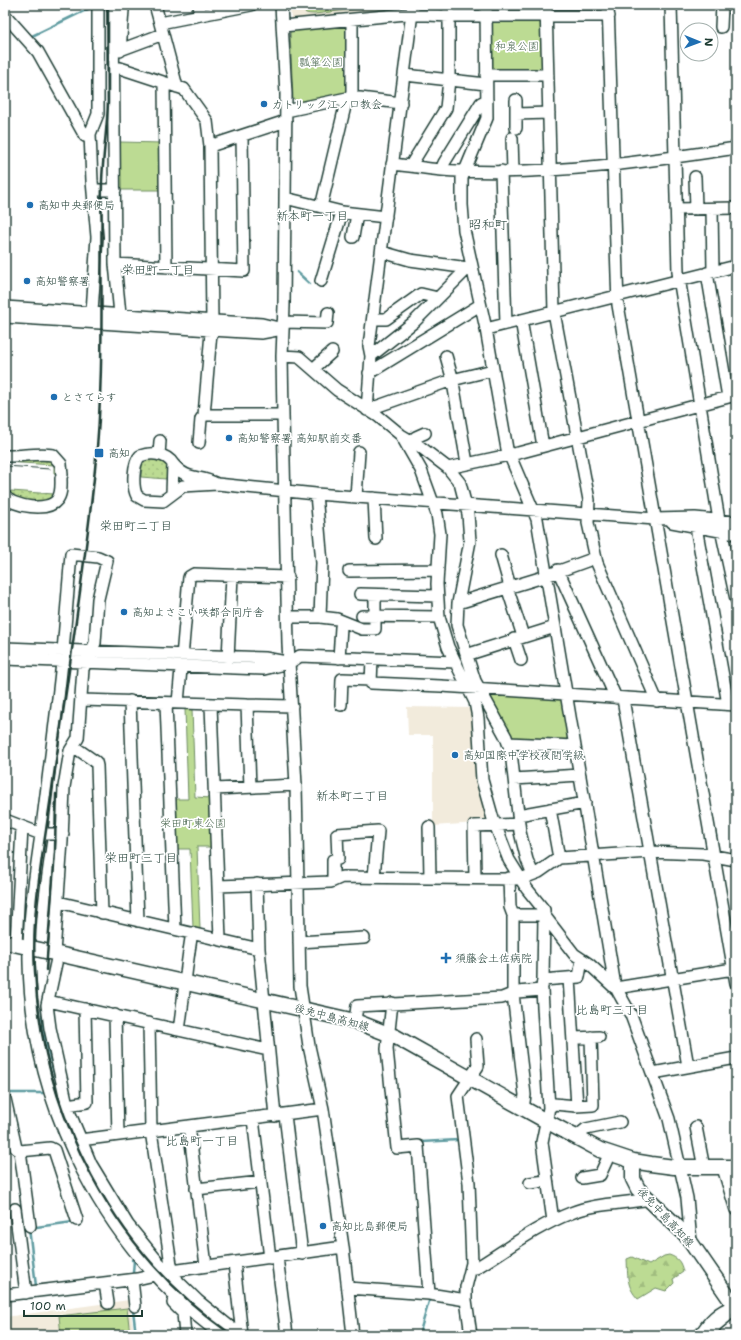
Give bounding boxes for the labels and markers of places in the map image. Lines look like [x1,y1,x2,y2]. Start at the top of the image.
place label: カトリック江ノ口教会 [272,97,382,112]
marker: カトリック江ノ口教会 [259,99,269,109]
place label: 高知中央郵便局 [38,198,115,213]
marker: 高知中央郵便局 [25,200,35,210]
place label: 高知警察署 [35,274,90,289]
marker: 高知警察署 [22,276,32,286]
place label: とさてらす [62,390,117,405]
marker: とさてらす [49,392,59,402]
place label: 高知警察署 高知駅前交番 [237,431,362,446]
marker: 高知警察署 高知駅前交番 [224,433,234,443]
place label: 高知 [108,446,130,461]
marker: 高知 [93,447,105,459]
place label: 高知よさこい咲都合同庁舎 [132,605,264,620]
marker: 高知よさこい咲都合同庁舎 [119,607,129,617]
place label: 高知国際中学校夜間学級 [463,748,584,763]
marker: 高知国際中学校夜間学級 [450,750,460,760]
place label: 須藤会土佐病院 [455,951,532,966]
marker: 須藤会土佐病院 [440,952,452,964]
place label: 高知比島郵便局 [331,1219,408,1234]
marker: 高知比島郵便局 [318,1221,328,1231]

